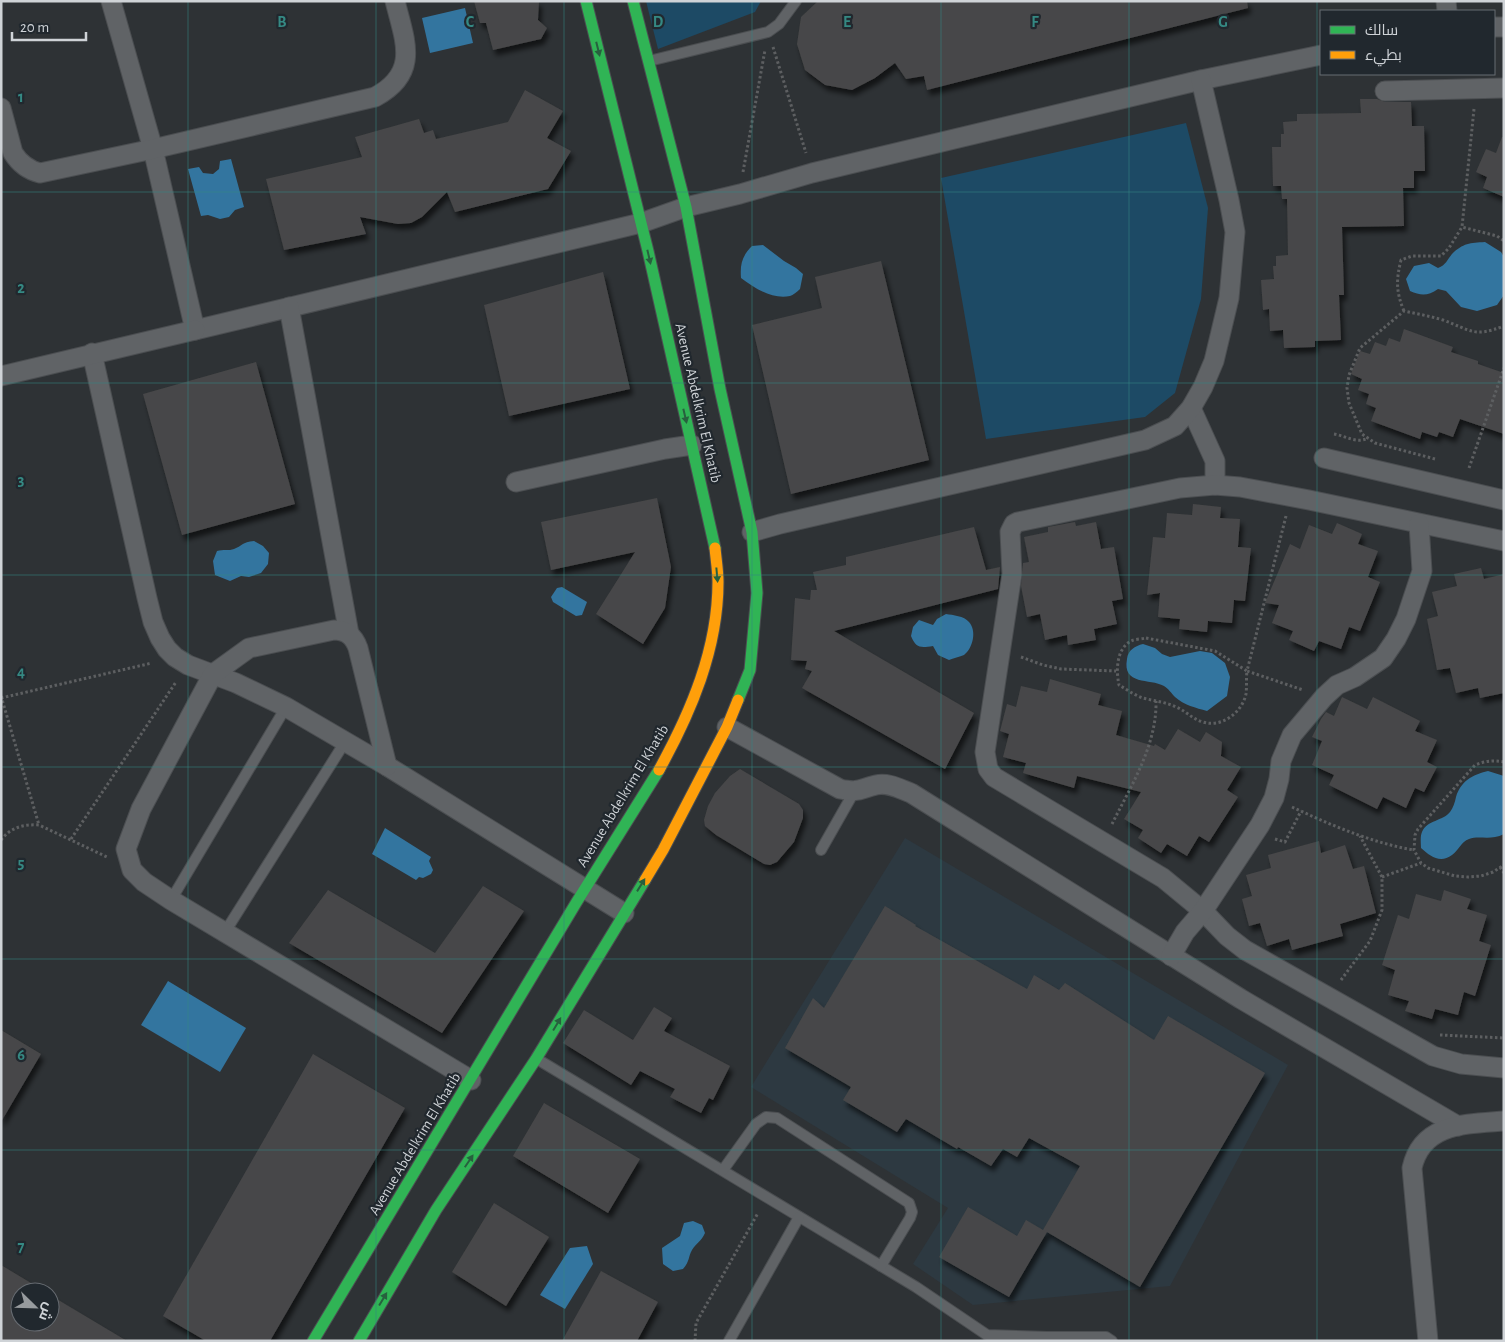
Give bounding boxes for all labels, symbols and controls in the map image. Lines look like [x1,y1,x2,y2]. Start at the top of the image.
scale bar [12,10,86,42]
legend [1320,10,1495,75]
text: B [277,14,287,30]
text: C [466,14,475,30]
text: D [653,14,664,30]
text: E [843,14,851,30]
text: F [1031,14,1039,30]
text: G [1218,14,1228,30]
text: 20 m [20,20,49,35]
text: سالك [1365,23,1398,38]
one-way arrow [594,41,602,56]
text: بطيء [1365,48,1402,67]
text: 1 [18,89,24,105]
one-way arrow [645,250,653,265]
text: 2 [17,280,25,296]
street label: Avenue Abdelkrim El Khatib [672,322,724,484]
one-way arrow [681,408,689,423]
text: 3 [18,472,25,488]
one-way arrow [713,567,721,583]
text: 4 [17,664,25,680]
street label: Avenue Abdelkrim El Khatib [575,722,672,870]
text: 5 [18,855,25,871]
one-way arrow [636,878,646,892]
one-way arrow [552,1018,561,1031]
text: 6 [17,1047,25,1063]
street label: Avenue Abdelkrim El Khatib [367,1070,464,1218]
one-way arrow [464,1154,474,1167]
text: 7 [18,1239,25,1255]
north arrow [10,1282,60,1332]
one-way arrow [379,1292,388,1305]
text: ش [35,1300,58,1324]

